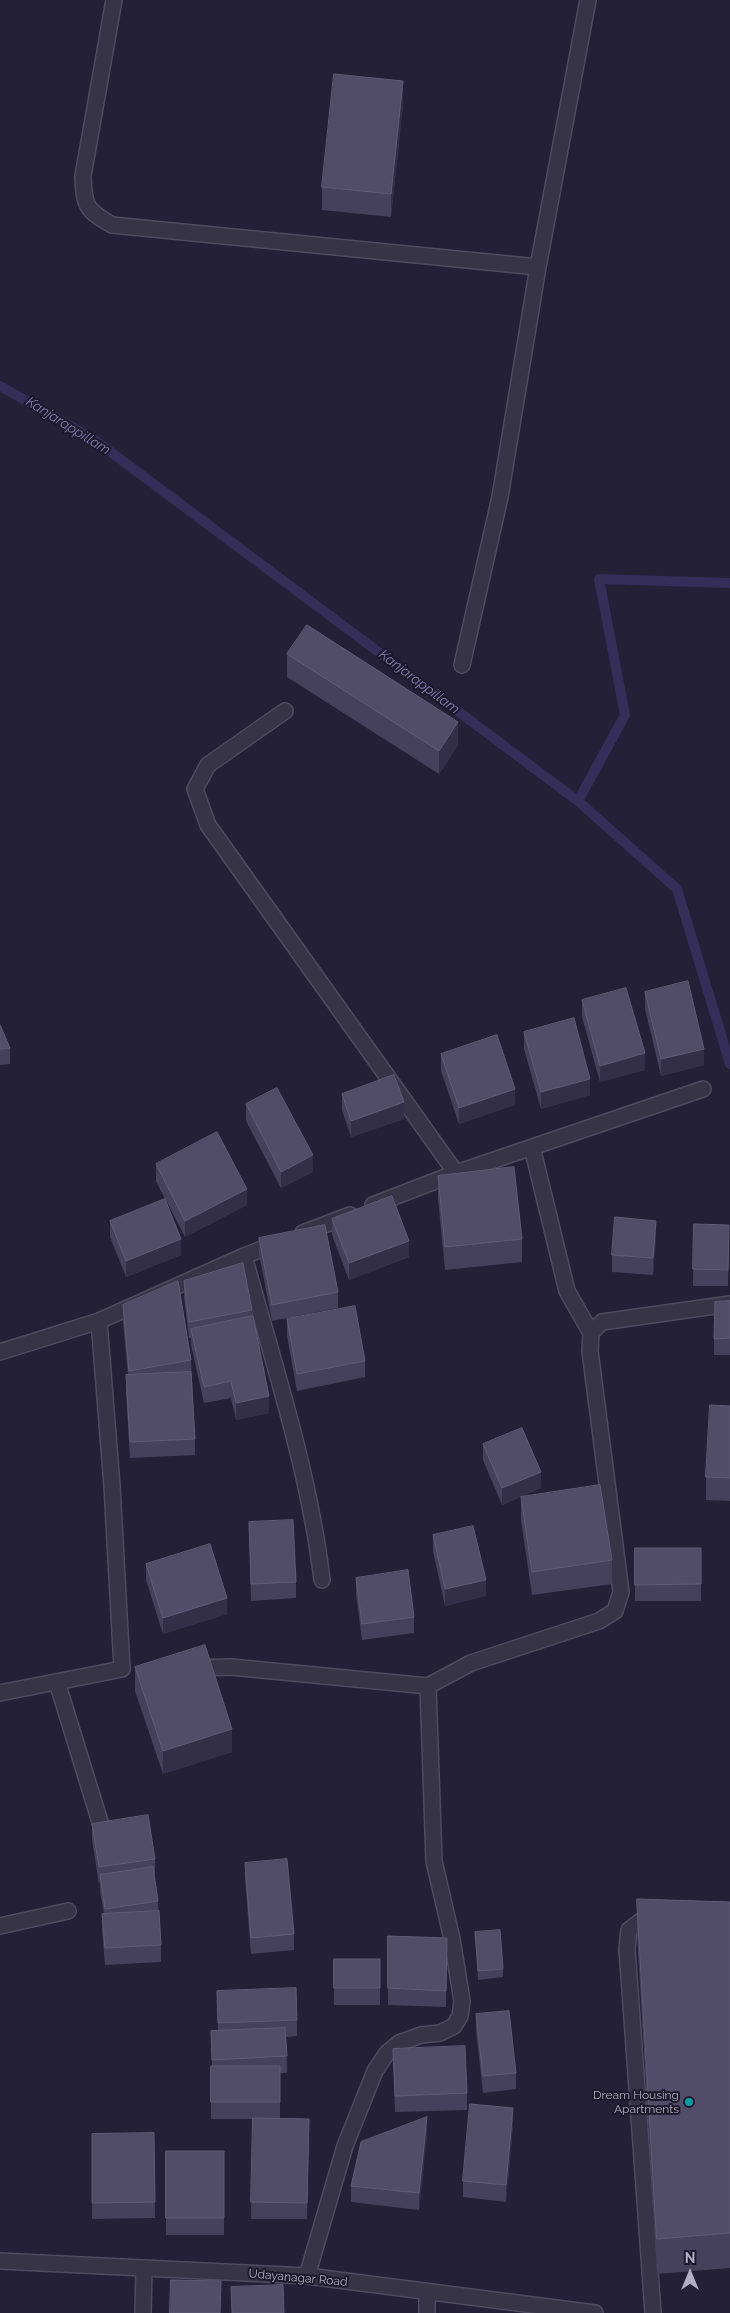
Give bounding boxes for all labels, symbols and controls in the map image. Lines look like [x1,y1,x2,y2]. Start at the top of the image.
water label: Kanjarappillam [23,393,113,459]
water label: Kanjarappillam [375,646,463,718]
place label: Dream Housing Apartments [593,2088,679,2116]
marker: Dream Housing Apartments [683,2096,695,2108]
north arrow [665,2248,715,2298]
text: N [685,2250,695,2266]
street label: Udayanagar Road [248,2267,348,2289]

